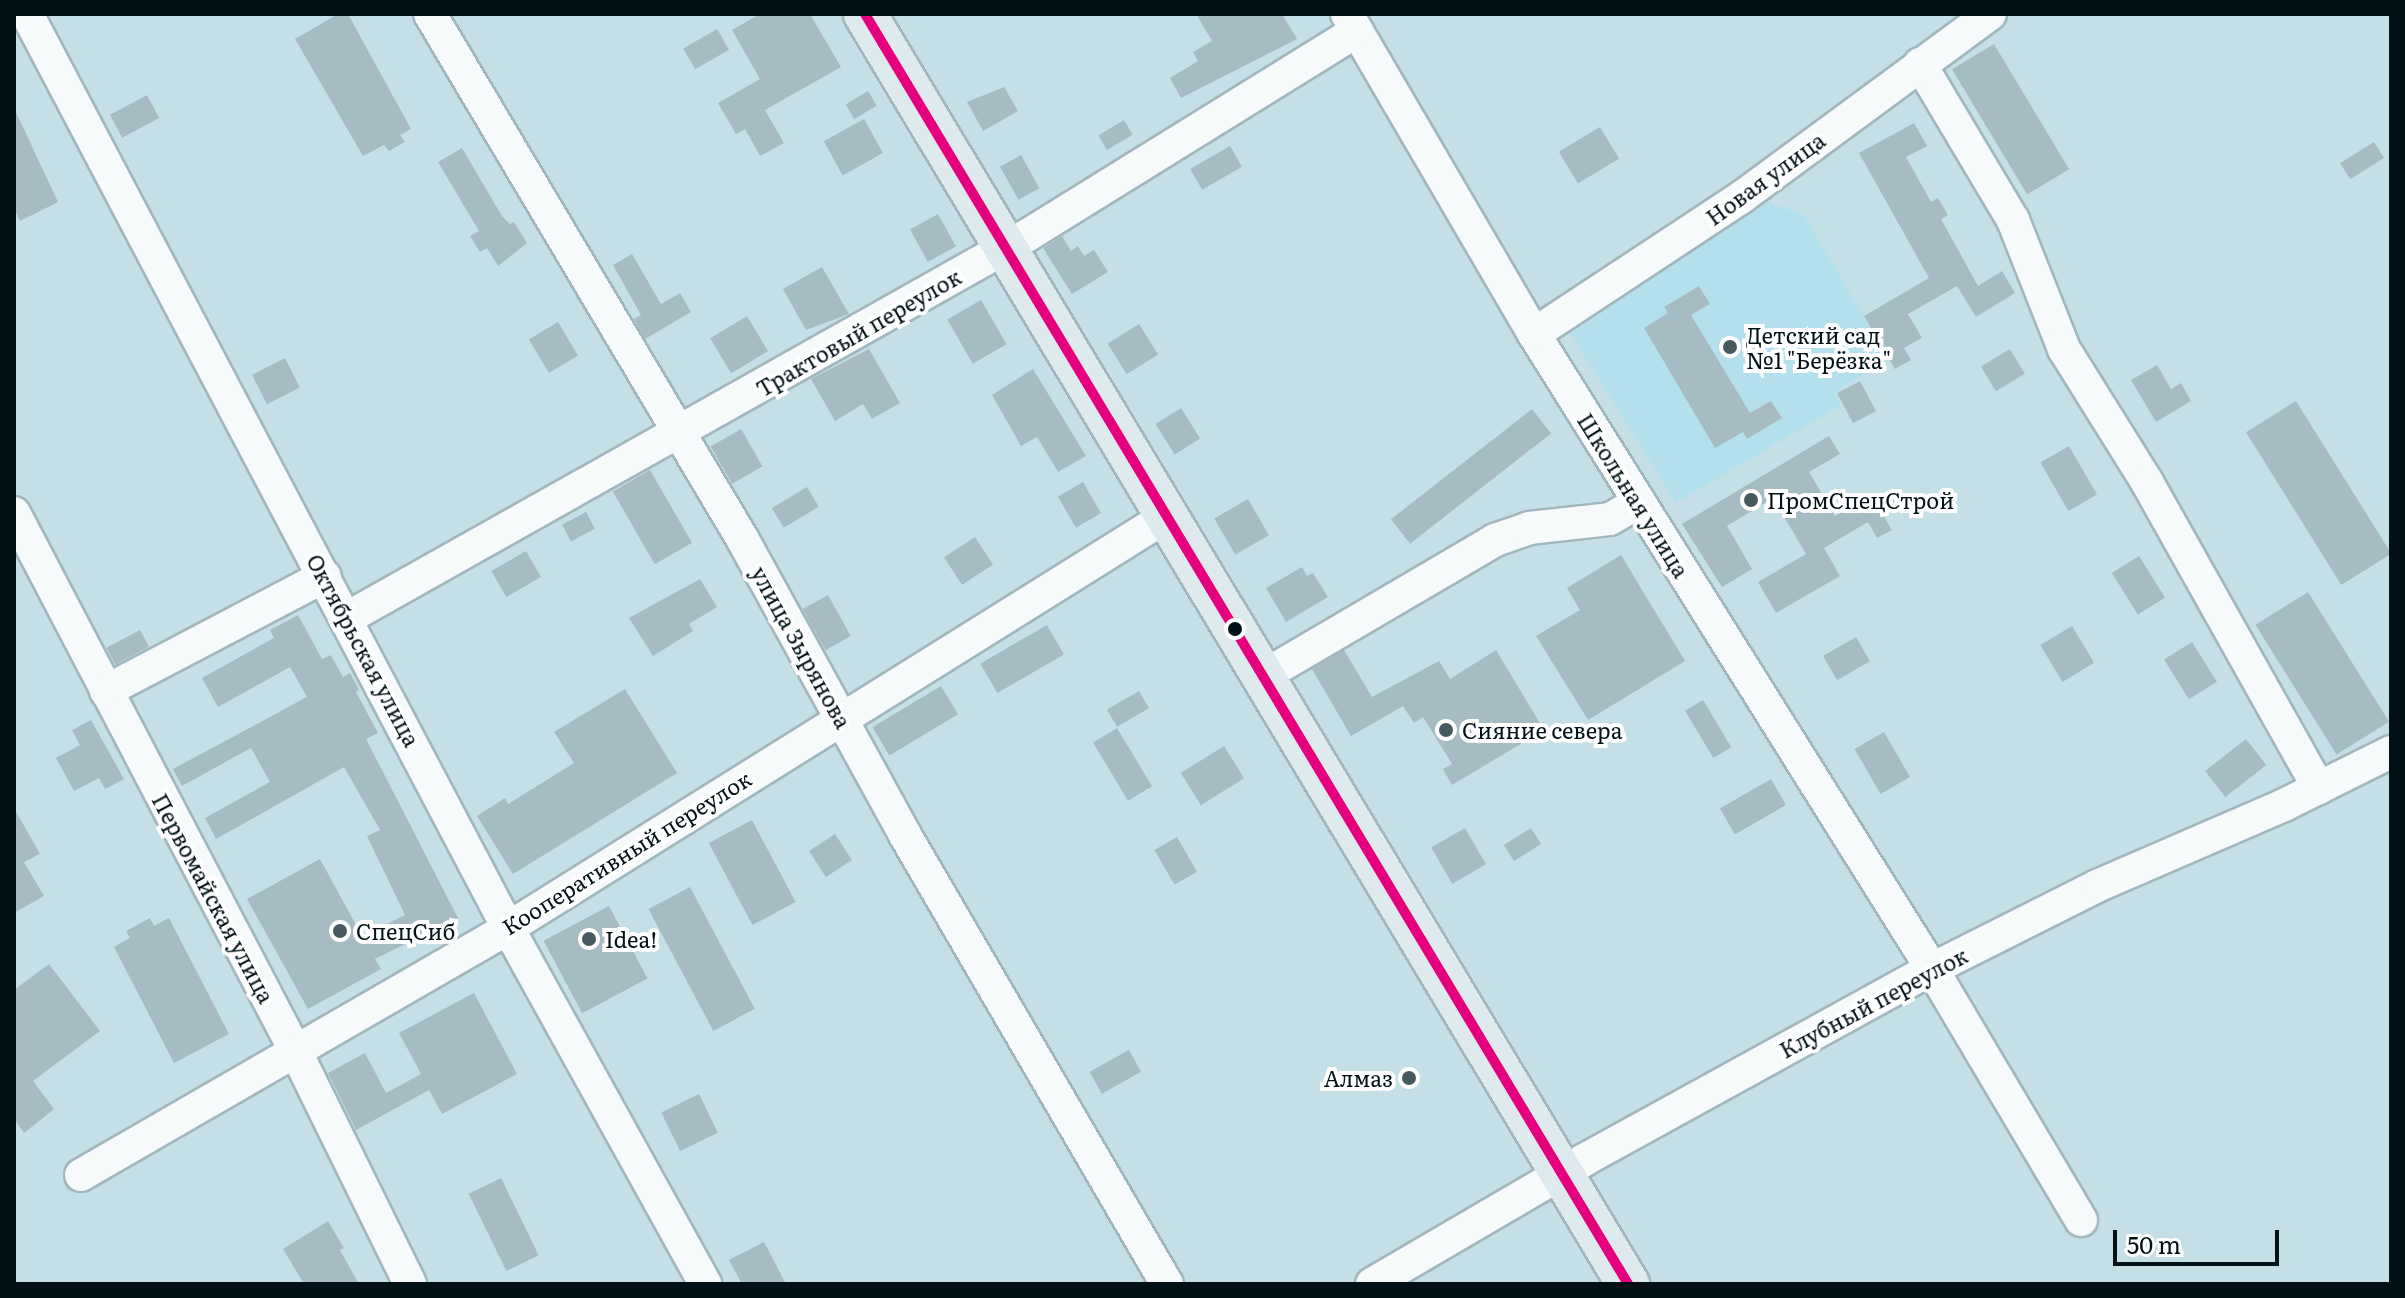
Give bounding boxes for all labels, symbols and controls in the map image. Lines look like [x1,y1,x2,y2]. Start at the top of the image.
street label: Новая улица [1700,126,1830,230]
street label: Трактовый переулок [751,263,965,401]
place label: Детский сад №1 "Берёзка" [1746,321,1891,372]
marker: Детский сад №1 "Берёзка" [1721,338,1739,356]
street label: Школьная улица [1573,408,1695,582]
place label: ПромСпецСтрой [1767,487,1954,513]
marker: ПромСпецСтрой [1742,491,1760,509]
street label: Октябрьская улица [302,549,426,751]
street label: улица Зырянова [746,561,858,733]
unlabelled marker [1227,621,1243,637]
place label: Сияние севера [1462,717,1623,743]
marker: Сияние севера [1437,721,1455,739]
street label: Кооперативный переулок [497,764,755,940]
street label: Первомайская улица [148,789,280,1007]
place label: СпецСиб [356,918,455,944]
marker: СпецСиб [331,922,349,940]
place label: Idea! [605,926,657,952]
marker: Idea! [580,930,598,948]
street label: Клубный переулок [1775,941,1971,1063]
place label: Алмаз [1324,1065,1393,1091]
marker: Алмаз [1400,1069,1418,1087]
scale bar [2117,1214,2283,1264]
text: 50 m [2127,1226,2181,1261]

